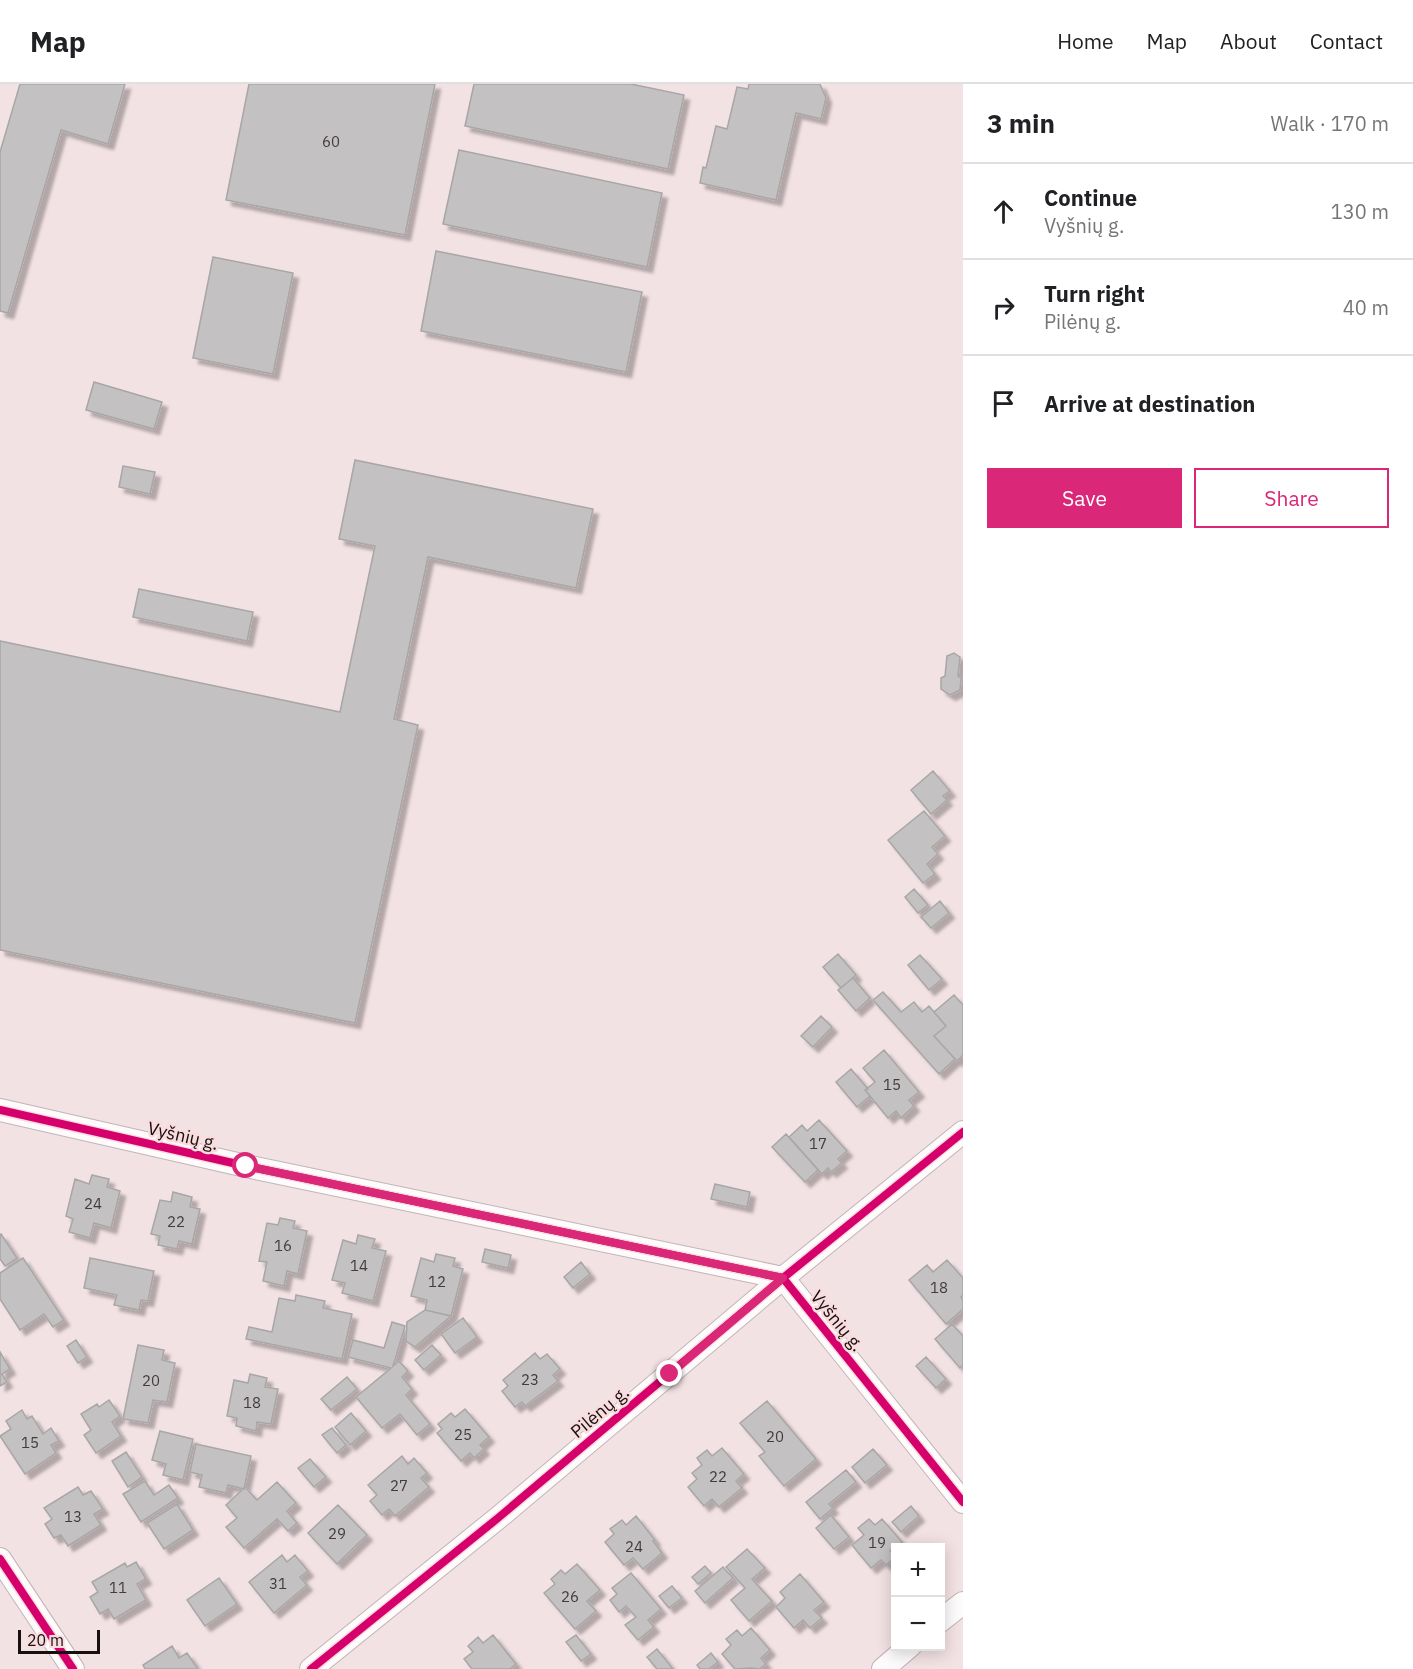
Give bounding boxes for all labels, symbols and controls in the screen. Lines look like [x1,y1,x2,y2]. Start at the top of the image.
text: Map [30,23,86,60]
text: Home [1057,27,1114,55]
text: Map [1147,27,1187,55]
text: About [1220,27,1277,55]
text: Contact [1310,27,1383,55]
text: 3 min [987,106,1055,140]
text: Walk · 170 m [1271,110,1389,137]
house number: 60 [322,132,340,151]
text: Continue [1044,183,1137,212]
icon: ahead [987,195,1020,228]
text: 130 m [1331,198,1389,225]
text: Vyšnių g. [1044,212,1124,239]
text: Turn right [1044,279,1145,308]
icon: right [987,291,1020,324]
text: 40 m [1343,294,1389,321]
text: Pilėnų g. [1044,308,1121,335]
icon: arrive [987,387,1020,420]
text: Arrive at destination [1044,389,1255,418]
button: Save [987,468,1182,528]
button: Share [1194,468,1389,528]
house number: 15 [883,1075,901,1094]
street label: Vyšnių g. [145,1116,221,1155]
house number: 17 [809,1134,827,1153]
route start [232,1152,258,1178]
house number: 24 [84,1194,102,1213]
house number: 22 [167,1212,185,1231]
house number: 16 [274,1236,292,1255]
house number: 14 [350,1256,368,1275]
house number: 12 [428,1272,446,1291]
house number: 18 [930,1278,948,1297]
street label: Vyšnių g. [806,1285,869,1356]
route end [656,1360,682,1386]
house number: 23 [521,1370,539,1389]
house number: 20 [142,1371,160,1390]
street label: Pilėnų g. [566,1380,634,1443]
house number: 18 [243,1393,261,1412]
house number: 25 [454,1425,472,1444]
house number: 20 [766,1427,784,1446]
house number: 15 [21,1433,39,1452]
house number: 22 [709,1467,727,1486]
house number: 27 [390,1476,408,1495]
house number: 13 [64,1507,82,1526]
house number: 29 [328,1524,346,1543]
house number: 19 [868,1533,886,1552]
house number: 24 [625,1537,643,1556]
map controls [891,1543,945,1651]
button: + [891,1543,945,1597]
house number: 31 [269,1574,287,1593]
house number: 11 [109,1578,127,1597]
house number: 26 [561,1587,579,1606]
button: − [891,1597,945,1651]
scale bar [18,1627,100,1654]
text: 20 m [27,1630,64,1650]

